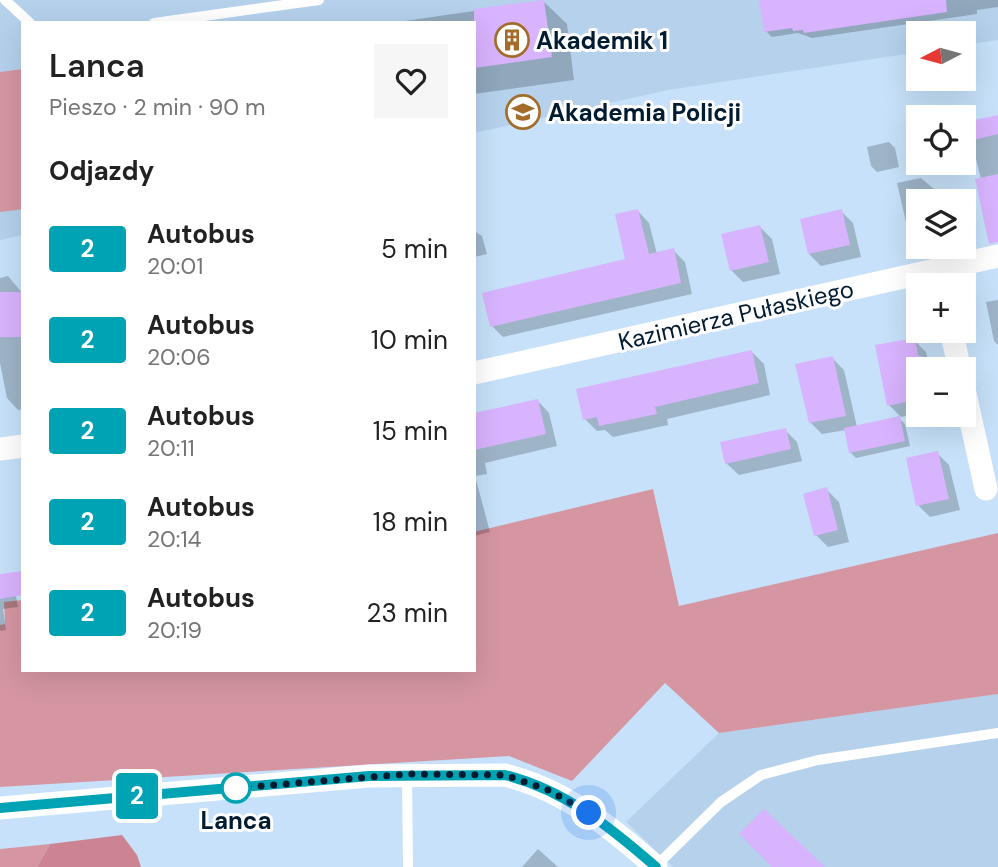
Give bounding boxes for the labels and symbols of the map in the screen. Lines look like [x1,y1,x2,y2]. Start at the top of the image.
building icon: Akademik 1 [493,21,531,59]
north arrow [906,21,976,91]
place label: Akademik 1 [536,25,668,56]
school or university icon: Akademia Policji [504,93,542,131]
place label: Akademia Policji [548,97,741,128]
street label: Kazimierza Pułaskiego [615,273,857,357]
line badge: 2 [114,773,160,819]
marker: Lanca [221,773,251,803]
your location [571,795,606,830]
place label: Lanca [201,805,271,836]

